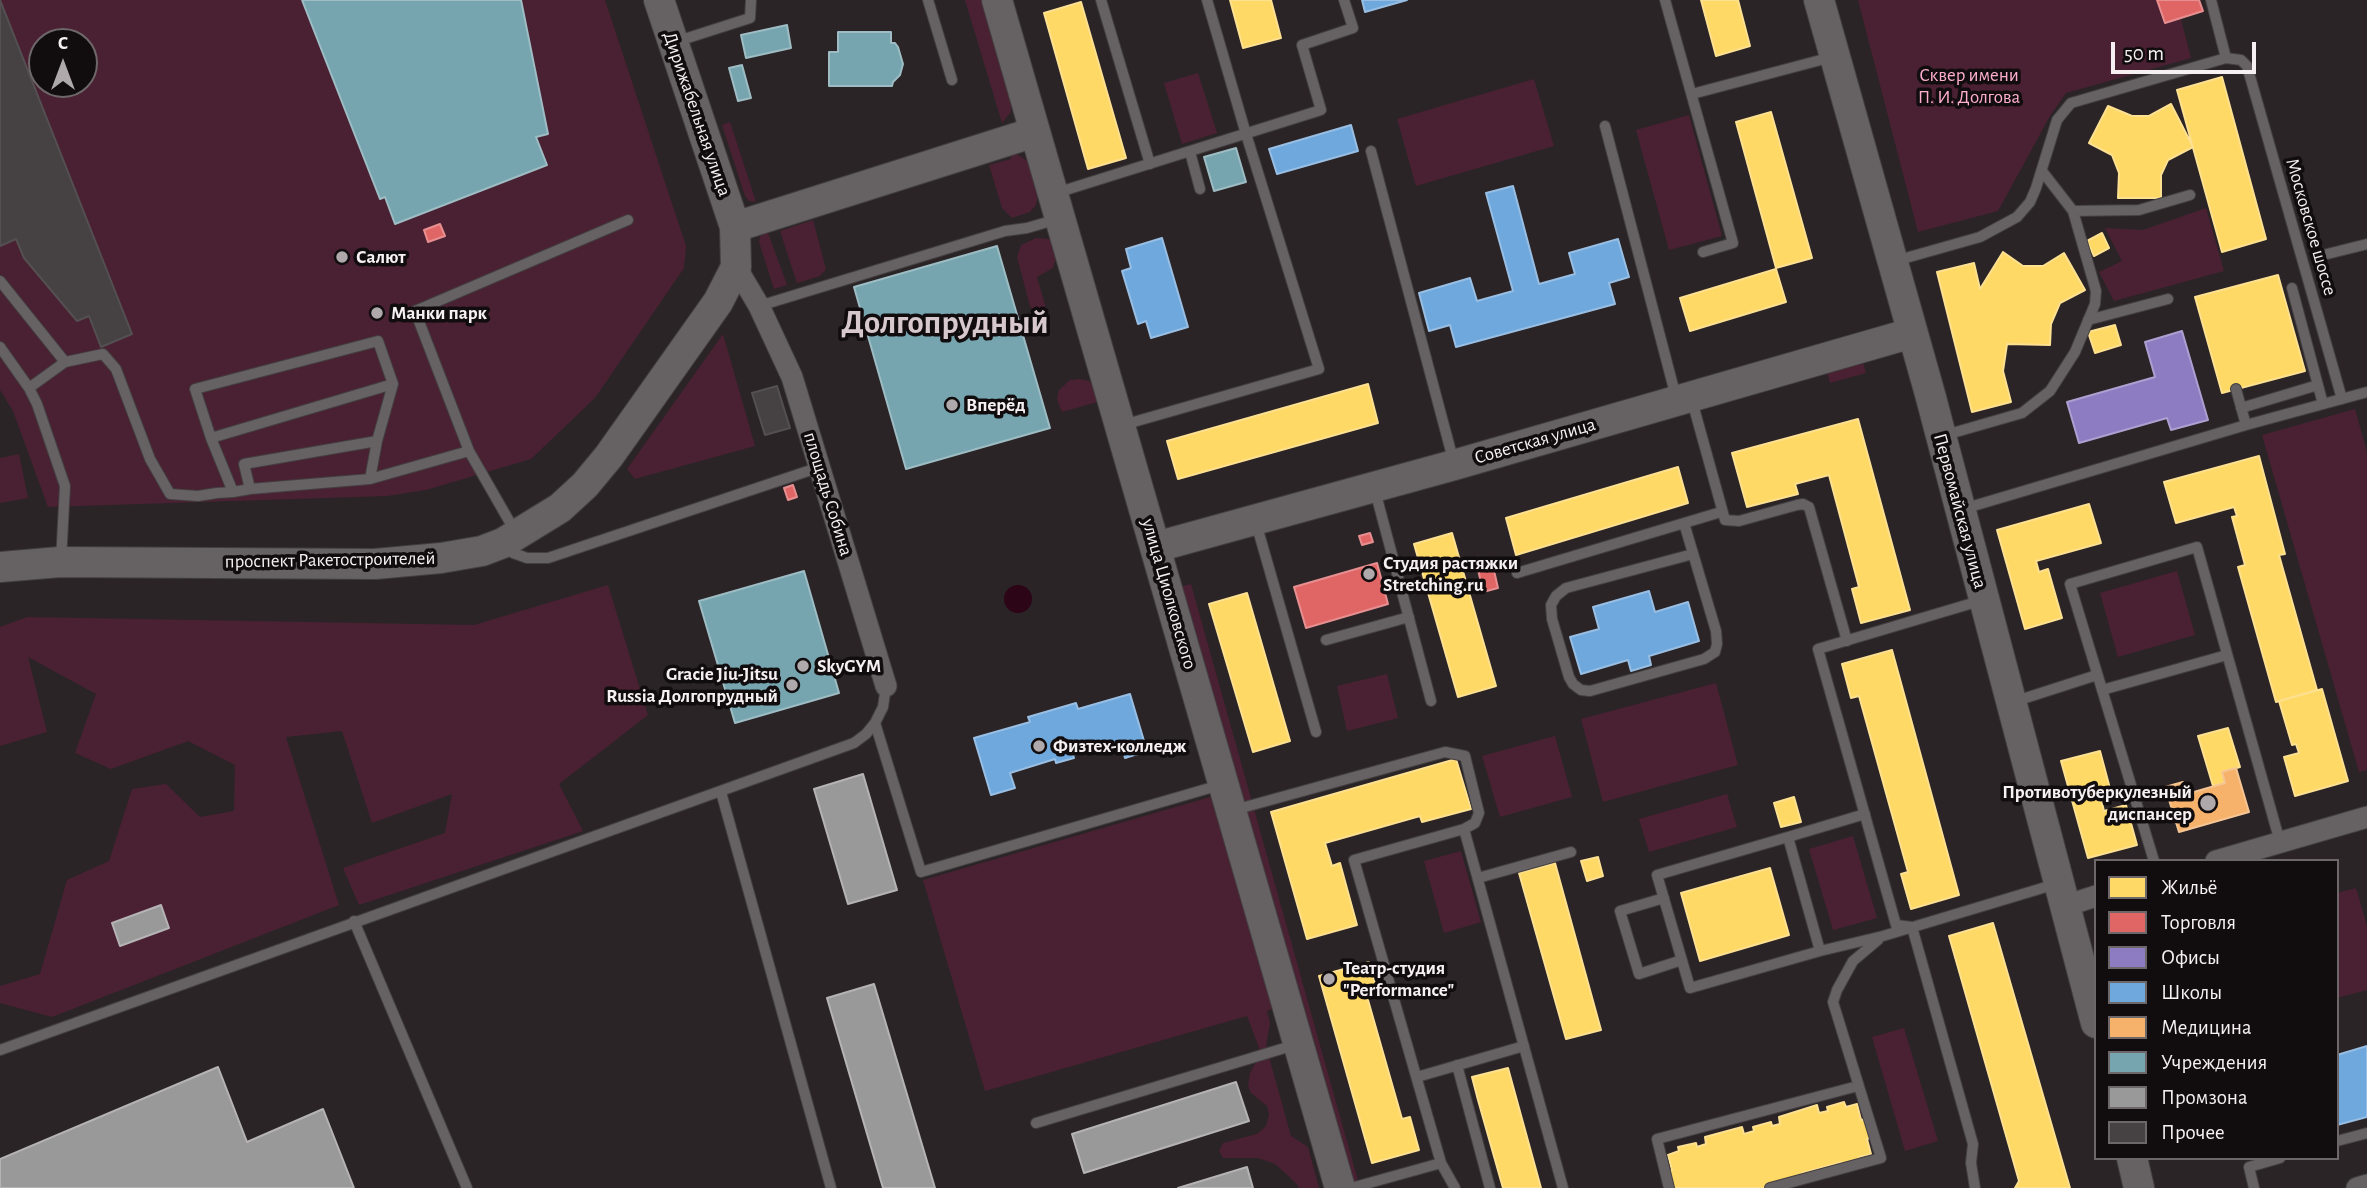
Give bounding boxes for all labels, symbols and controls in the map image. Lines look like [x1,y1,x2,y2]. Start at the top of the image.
north arrow [28,28,98,98]
scale bar [2115,28,2260,72]
street label: Дирижабельная улица [658,29,736,199]
text: С [58,34,68,53]
text: 50 m [2124,43,2164,64]
park label: Сквер имени П. И. Долгова [1918,64,2020,108]
street label: Московское шоссе [2280,156,2342,298]
place label: Салют [356,246,406,268]
marker: Салют [334,249,350,265]
place label: Манки парк [391,302,487,324]
district label: Долгопрудный [841,303,1049,343]
marker: Манки парк [369,305,385,321]
place label: Вперёд [966,394,1025,416]
marker: Вперёд [944,397,960,413]
street label: Советская улица [1472,413,1598,469]
street label: площадь Собина [798,429,858,559]
street label: Первомайская улица [1928,431,1992,591]
street label: улица Циолковского [1137,516,1201,672]
street label: проспект Ракетостроителей [224,547,436,573]
place label: Студия растяжки Stretching.ru [1383,552,1518,596]
marker: Студия растяжки Stretching.ru [1361,566,1377,582]
place label: SkyGYM [817,655,881,677]
marker: SkyGYM [795,658,811,674]
place label: Gracie Jiu-Jitsu Russia Долгопрудный [606,663,778,707]
marker: Gracie Jiu-Jitsu Russia Долгопрудный [784,677,800,693]
place label: Физтех-колледж [1053,735,1186,757]
marker: Физтех-колледж [1031,738,1047,754]
place label: Противотуберкулезный диспансер [2002,781,2192,825]
marker: Противотуберкулезный диспансер [2198,793,2218,813]
legend [2094,859,2339,1160]
text: Жильё [2161,877,2217,898]
text: Торговля [2161,912,2236,933]
text: Офисы [2161,947,2220,968]
place label: Театр-студия "Performance" [1343,957,1454,1001]
marker: Театр-студия "Performance" [1321,971,1337,987]
text: Школы [2161,982,2222,1003]
text: Медицина [2161,1017,2252,1038]
text: Учреждения [2161,1052,2267,1073]
text: Промзона [2161,1087,2248,1108]
text: Прочее [2161,1122,2225,1143]

